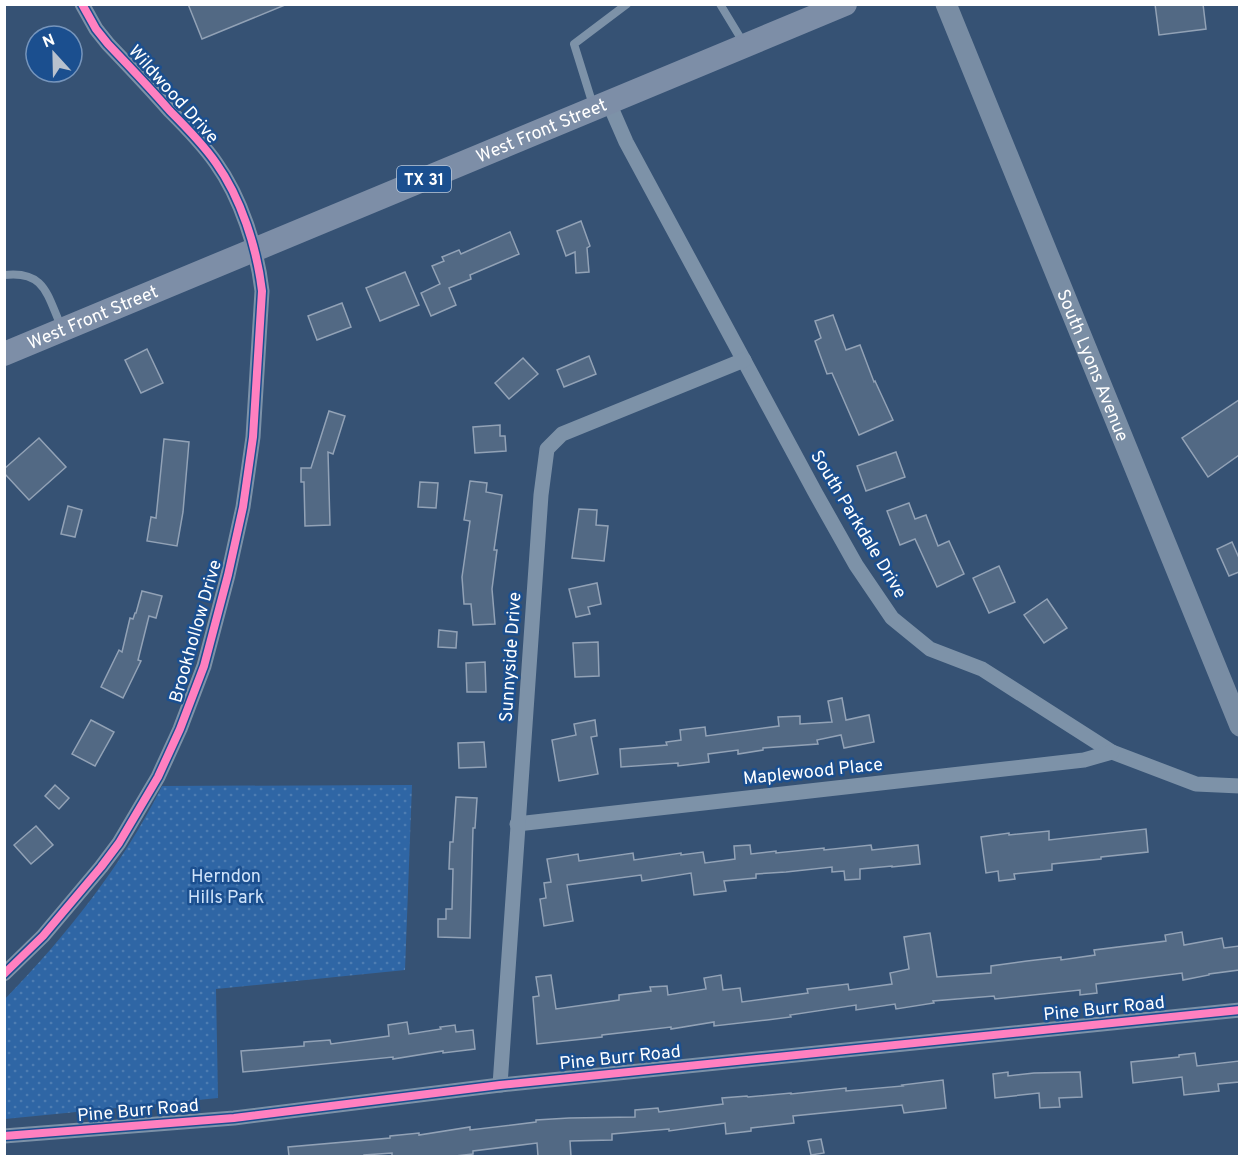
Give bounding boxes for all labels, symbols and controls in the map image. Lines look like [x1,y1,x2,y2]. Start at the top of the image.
north arrow [24,24,84,84]
text: N [40,31,58,53]
street label: Wildwood Drive [123,41,223,149]
street label: West Front Street [473,94,611,169]
road number: TX 31 [397,166,451,192]
street label: West Front Street [24,281,162,356]
street label: South Lyons Avenue [1050,286,1133,445]
street label: South Parkdale Drive [804,446,911,603]
street label: Brookhollow Drive [165,557,228,706]
street label: Sunnyside Drive [495,591,528,723]
street label: Maplewood Place [742,754,884,791]
park label: Herndon Hills Park [188,866,264,910]
street label: Pine Burr Road [1042,992,1166,1027]
street label: Pine Burr Road [558,1041,682,1076]
street label: Pine Burr Road [76,1095,200,1128]

